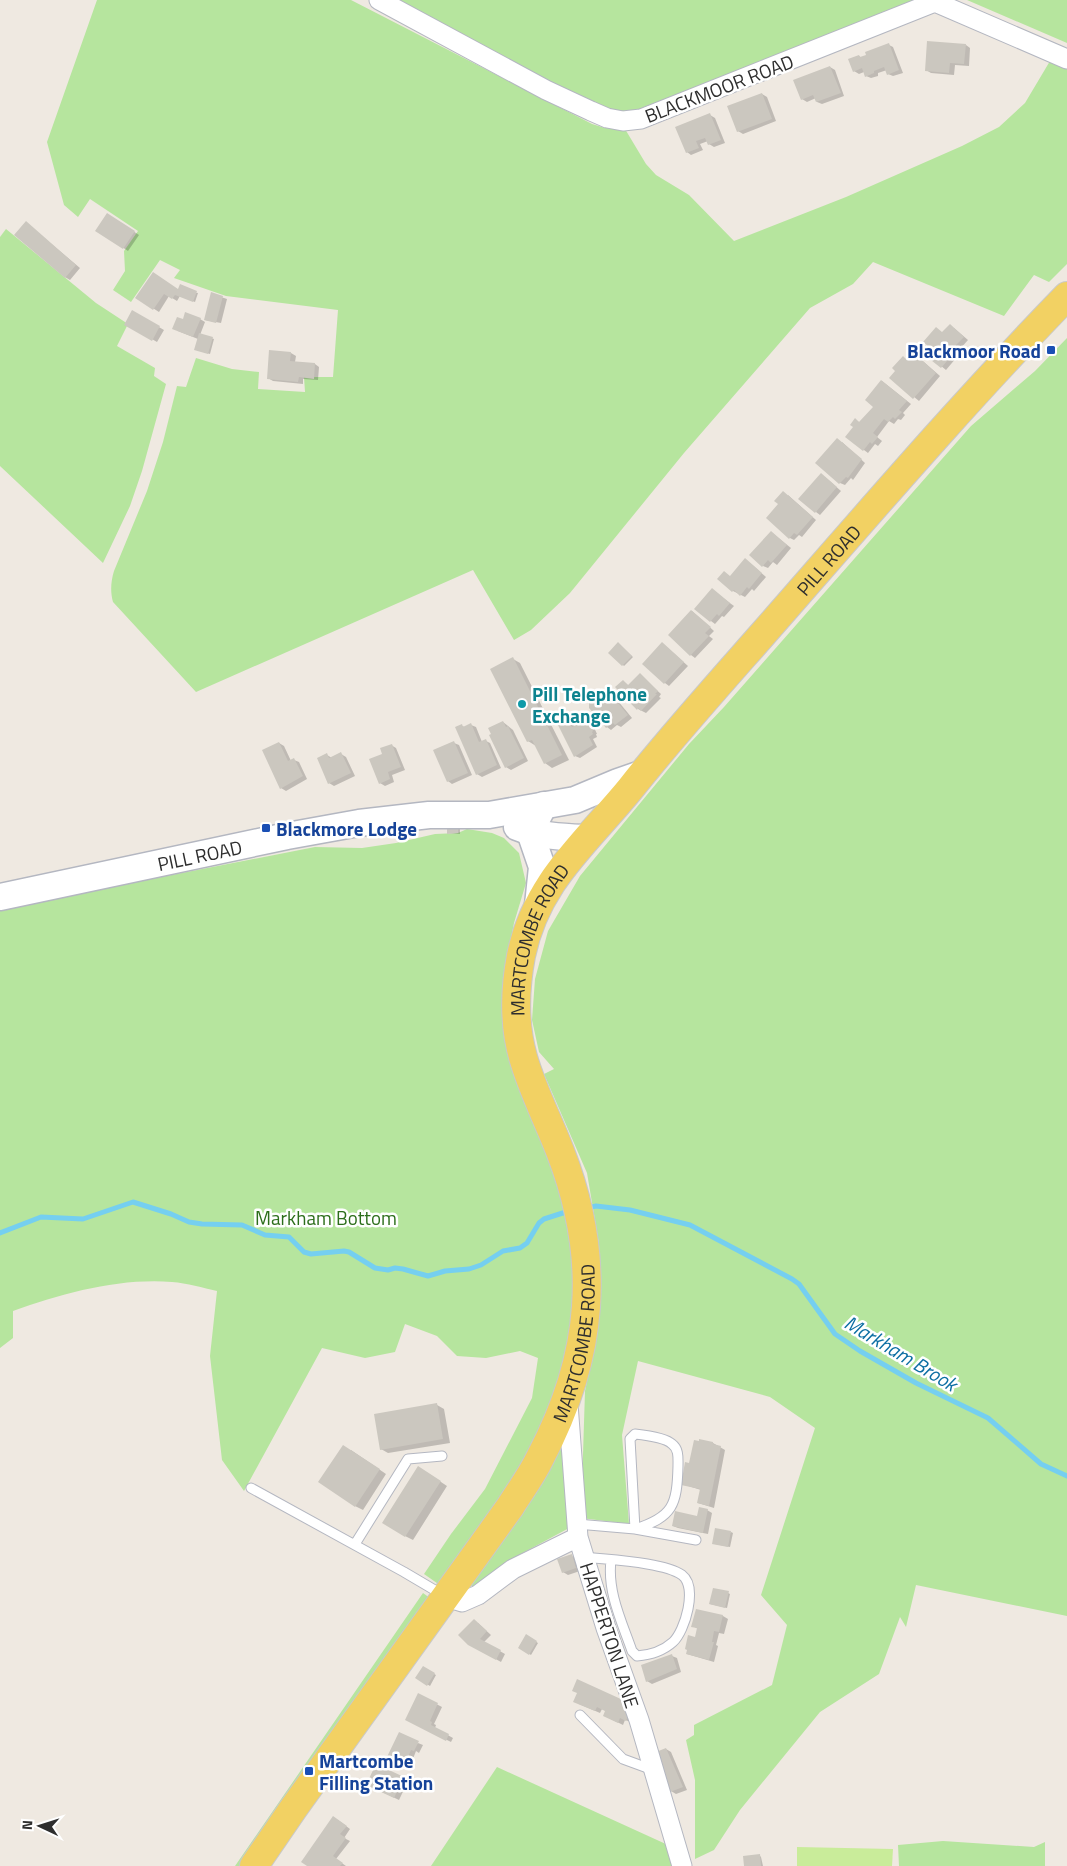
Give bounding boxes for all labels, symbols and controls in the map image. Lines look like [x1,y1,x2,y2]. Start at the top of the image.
street label: BLACKMOOR ROAD [640,46,798,130]
place label: Blackmoor Road [907,336,1041,365]
marker: Blackmoor Road [1045,344,1057,356]
street label: PILL ROAD [789,518,867,602]
place label: Pill Telephone Exchange [532,679,647,730]
marker: Pill Telephone Exchange [516,698,528,710]
place label: Blackmore Lodge [276,814,417,843]
marker: Blackmore Lodge [260,822,272,834]
street label: PILL ROAD [154,831,245,878]
street label: MARTCOMBE ROAD [502,857,576,1016]
park label: Markham Bottom [255,1203,397,1232]
street label: MARTCOMBE ROAD [544,1263,601,1426]
water label: Markham Brook [839,1307,965,1400]
street label: HAPPERTON LANE [573,1558,647,1712]
place label: Martcombe Filling Station [319,1746,433,1797]
marker: Martcombe Filling Station [303,1765,315,1777]
north arrow [15,1801,65,1851]
text: N [16,1819,37,1831]

